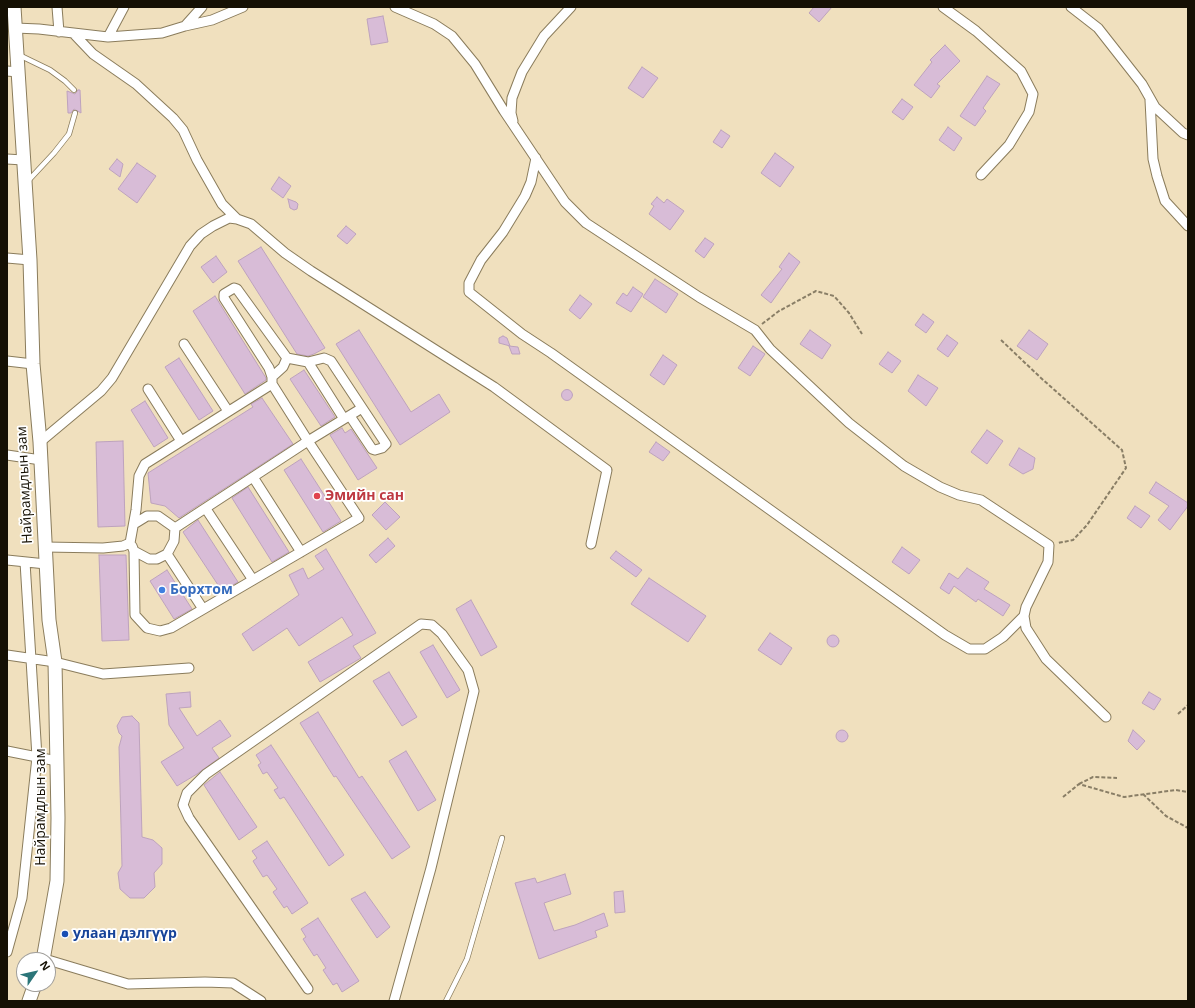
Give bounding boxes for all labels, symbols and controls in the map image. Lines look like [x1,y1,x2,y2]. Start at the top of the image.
street label: Найрамдлын зам [14,426,36,544]
place label: Эмийн сан [325,488,404,504]
marker: Эмийн сан [312,491,322,501]
place label: Борхтом [170,582,233,598]
marker: Борхтом [157,585,167,595]
street label: Найрамдлын зам [33,748,49,866]
place label: улаан дэлгүүр [73,926,177,942]
marker: улаан дэлгүүр [60,929,70,939]
north arrow [16,952,56,992]
text: N [37,958,54,973]

